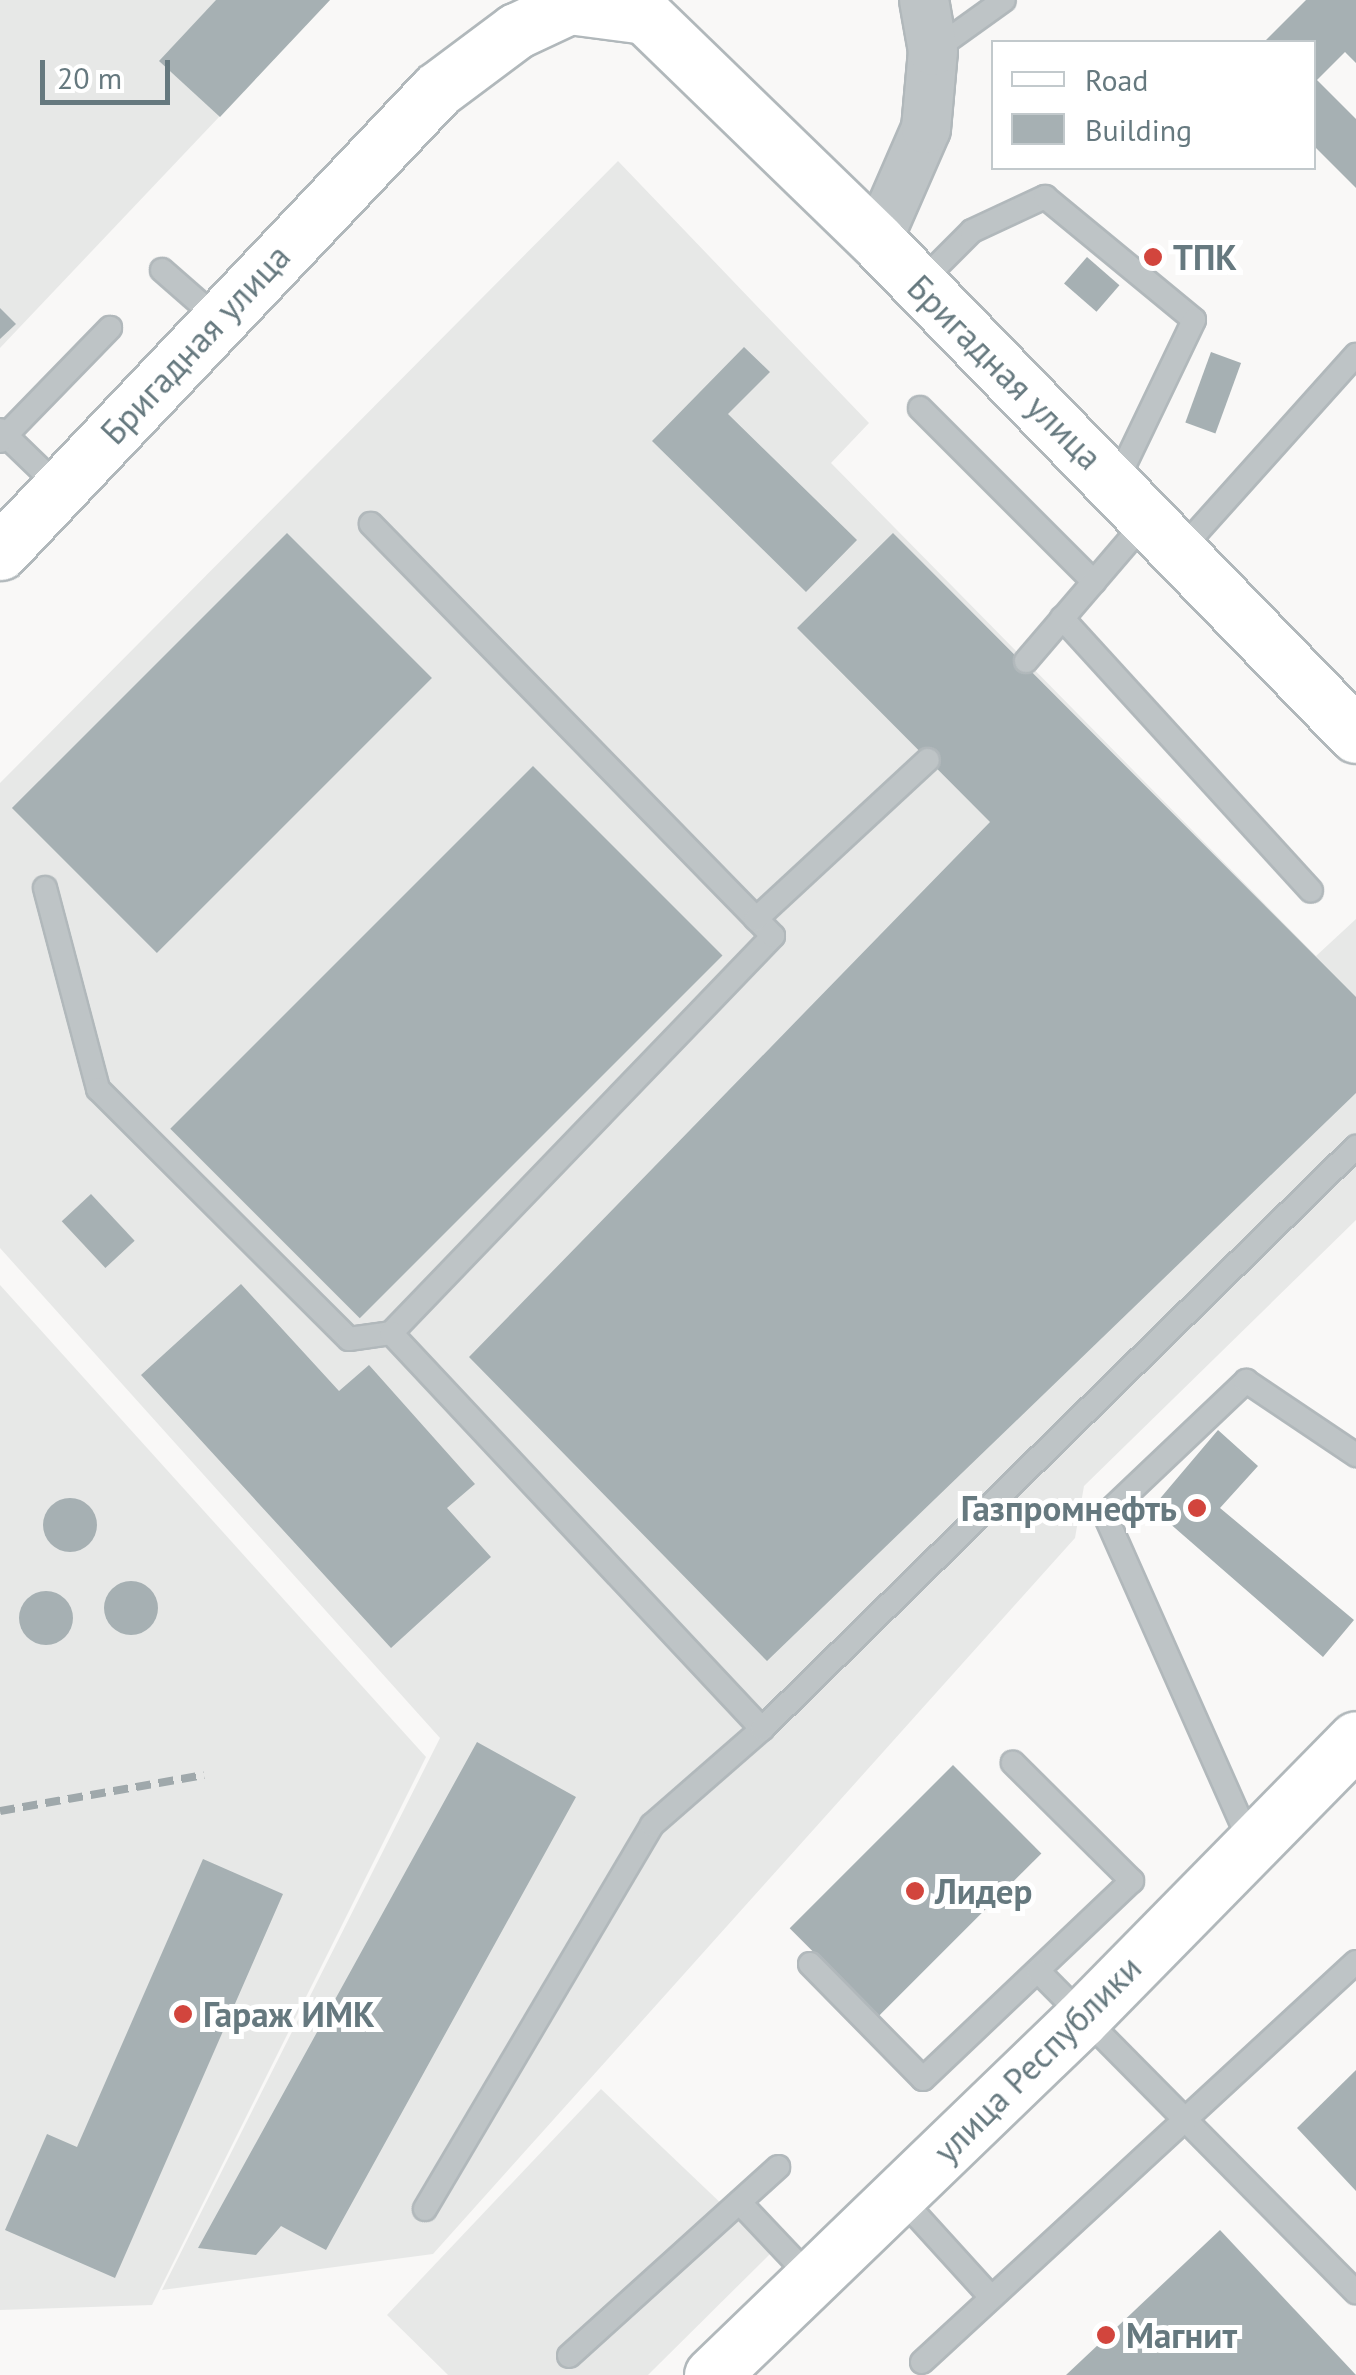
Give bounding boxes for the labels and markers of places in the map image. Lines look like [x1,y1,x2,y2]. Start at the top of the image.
place label: ТПК [1173,236,1237,278]
marker: ТПК [1142,246,1164,268]
place label: Газпромнефть [961,1487,1177,1529]
marker: Газпромнефть [1186,1497,1208,1519]
place label: Лидер [935,1870,1032,1912]
marker: Лидер [904,1880,926,1902]
place label: Гараж ИМК [203,1993,375,2035]
marker: Гараж ИМК [172,2003,194,2025]
place label: Магнит [1126,2314,1237,2356]
marker: Магнит [1095,2324,1117,2346]

